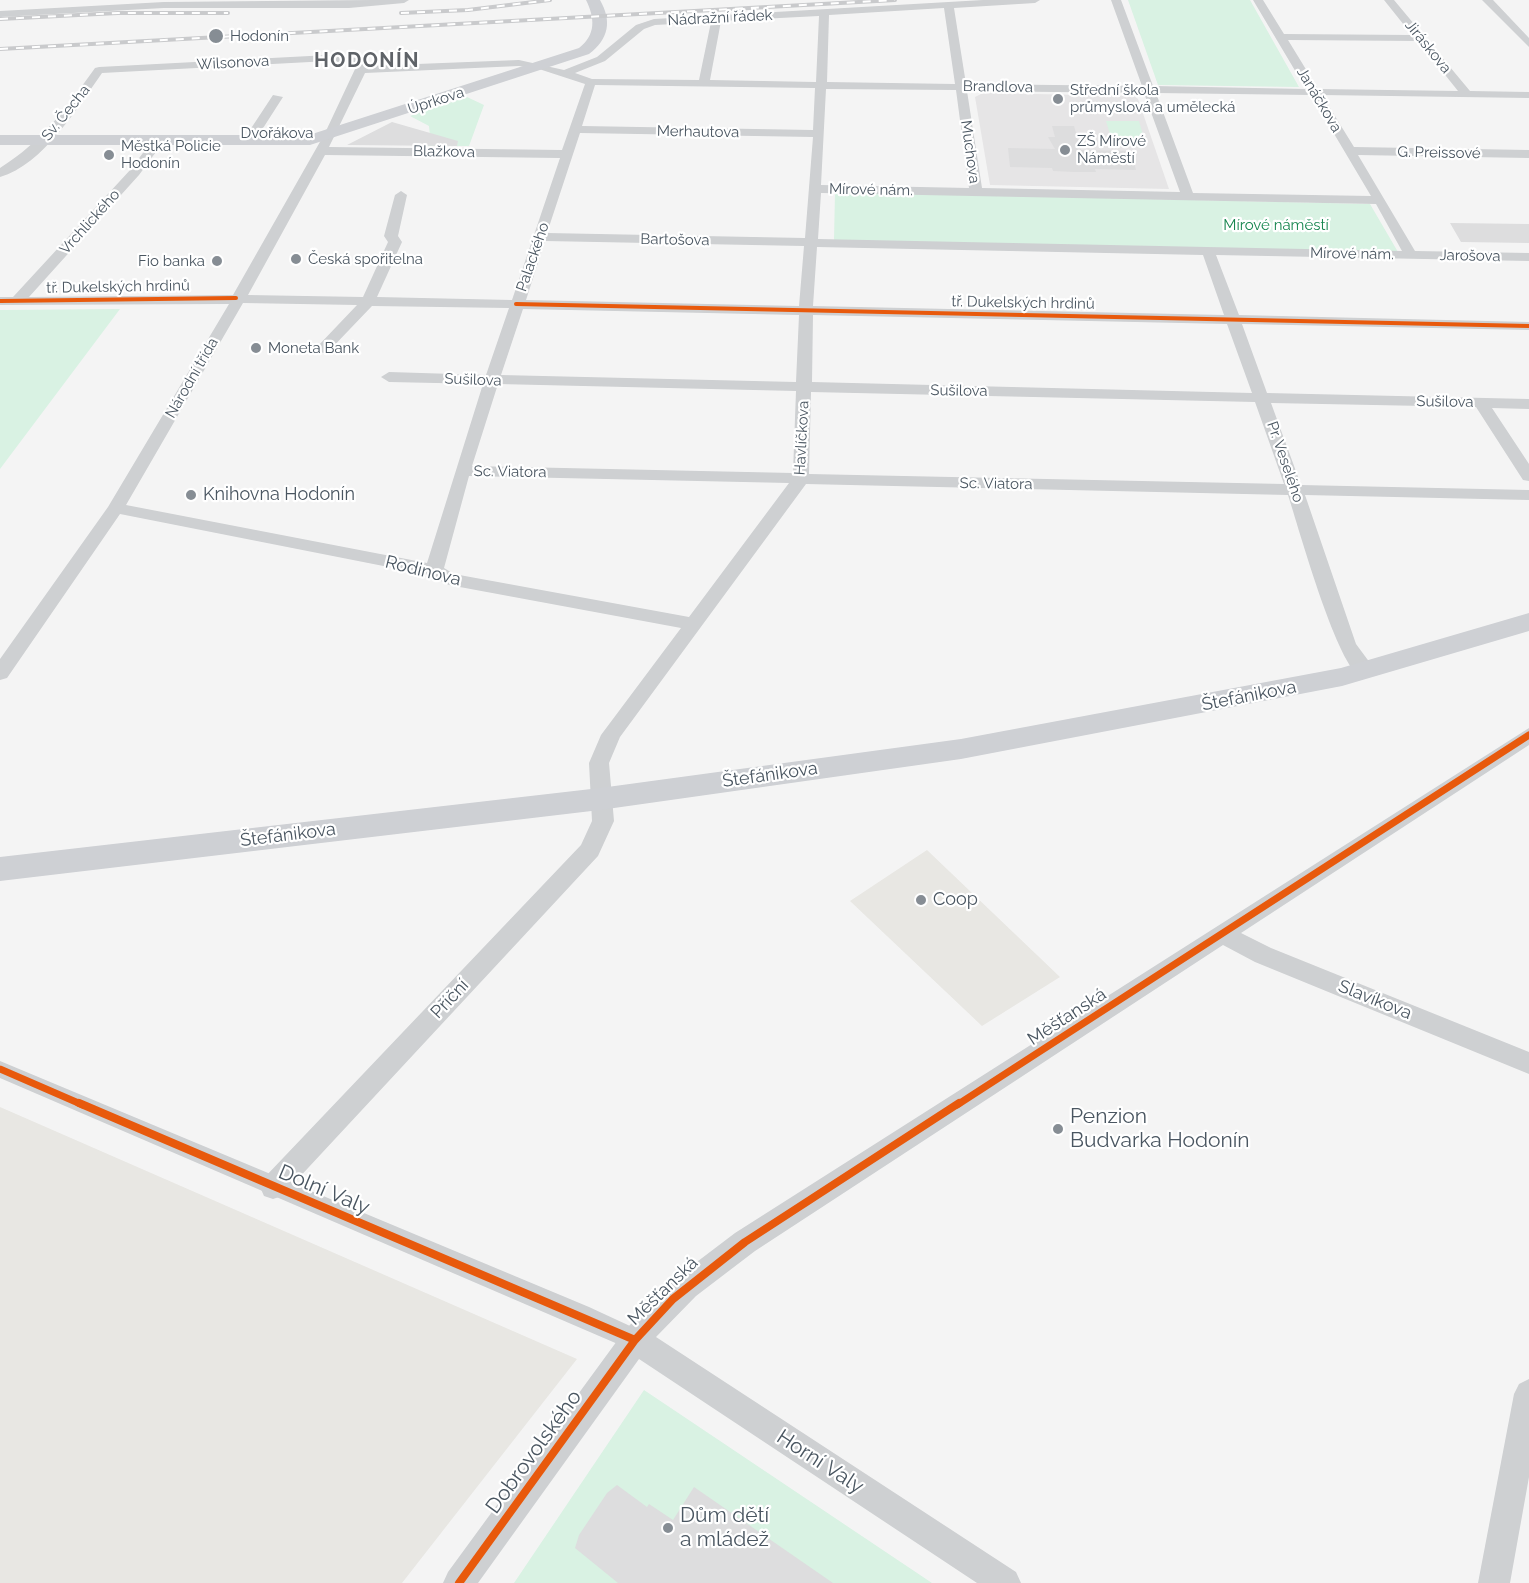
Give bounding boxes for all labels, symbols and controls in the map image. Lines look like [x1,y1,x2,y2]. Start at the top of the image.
street label: Nádražní řádek [667,6,773,30]
street label: Jiráskova [1401,17,1455,77]
marker: Hodonín [207,27,225,45]
place label: Hodonín [230,27,289,45]
district label: HODONÍN [314,49,420,73]
street label: Wilsonova [196,52,270,74]
street label: Janáčkova [1293,64,1345,136]
street label: Brandlova [963,77,1033,97]
street label: Sv. Čecha [38,81,94,145]
place label: Střední škola průmyslová a umělecká [1070,81,1235,116]
street label: Úprkova [406,83,466,119]
marker: Střední škola průmyslová a umělecká [1051,92,1065,106]
street label: Muchova [957,119,983,185]
street label: Merhautova [657,122,739,142]
street label: Dvořákova [241,124,313,142]
place label: ZŠ Mírové Náměstí [1077,132,1146,167]
place label: Městká Policie Hodonín [121,137,221,172]
street label: Blažkova [413,142,475,162]
marker: ZŠ Mírové Náměstí [1058,143,1072,157]
street label: G. Preissové [1397,143,1481,163]
marker: Městká Policie Hodonín [102,148,116,162]
street label: Mírové nám. [829,180,913,200]
street label: Vrchlického [56,186,124,258]
park label: Mírové náměstí [1223,216,1329,234]
street label: Palackého [513,220,553,294]
street label: Bartošova [640,230,710,250]
street label: Mírové nám. [1310,244,1394,264]
street label: Jarošova [1439,246,1501,266]
place label: Česká spořitelna [308,250,423,268]
place label: Fio banka [138,252,205,270]
marker: Česká spořitelna [289,252,303,266]
marker: Fio banka [210,254,224,268]
street label: tř. Dukelských hrdinů [46,277,190,297]
street label: tř. Dukelských hrdinů [951,293,1095,313]
street label: Národní třída [162,335,222,421]
place label: Moneta Bank [268,339,359,357]
marker: Moneta Bank [249,341,263,355]
street label: Sušilova [444,370,502,390]
street label: Sušilova [930,382,988,400]
street label: Sušilova [1416,393,1474,411]
street label: Havlíčkova [791,400,813,476]
street label: Pr. Veselého [1263,419,1307,505]
street label: Sc. Viatora [473,462,547,482]
street label: Sc. Viatora [959,474,1033,494]
place label: Knihovna Hodonín [203,484,355,506]
marker: Knihovna Hodonín [184,488,198,502]
street label: Rodinova [383,551,463,591]
street label: Štefánikova [1200,676,1298,716]
street label: Štefánikova [721,758,819,792]
street label: Štefánikova [239,818,337,852]
place label: Coop [933,889,978,911]
marker: Coop [914,893,928,907]
street label: Příční [427,975,473,1023]
street label: Slavíkova [1335,975,1415,1025]
street label: Měšťanská [1024,984,1110,1050]
place label: Penzion Budvarka Hodonín [1070,1104,1250,1154]
marker: Penzion Budvarka Hodonín [1051,1122,1065,1136]
street label: Dolní Valy [275,1159,373,1221]
street label: Měšťanská [623,1252,703,1330]
street label: Dobrovolského [481,1385,587,1519]
street label: Horní Valy [772,1425,868,1499]
place label: Dům dětí a mládež [680,1503,769,1553]
marker: Dům dětí a mládež [661,1521,675,1535]

